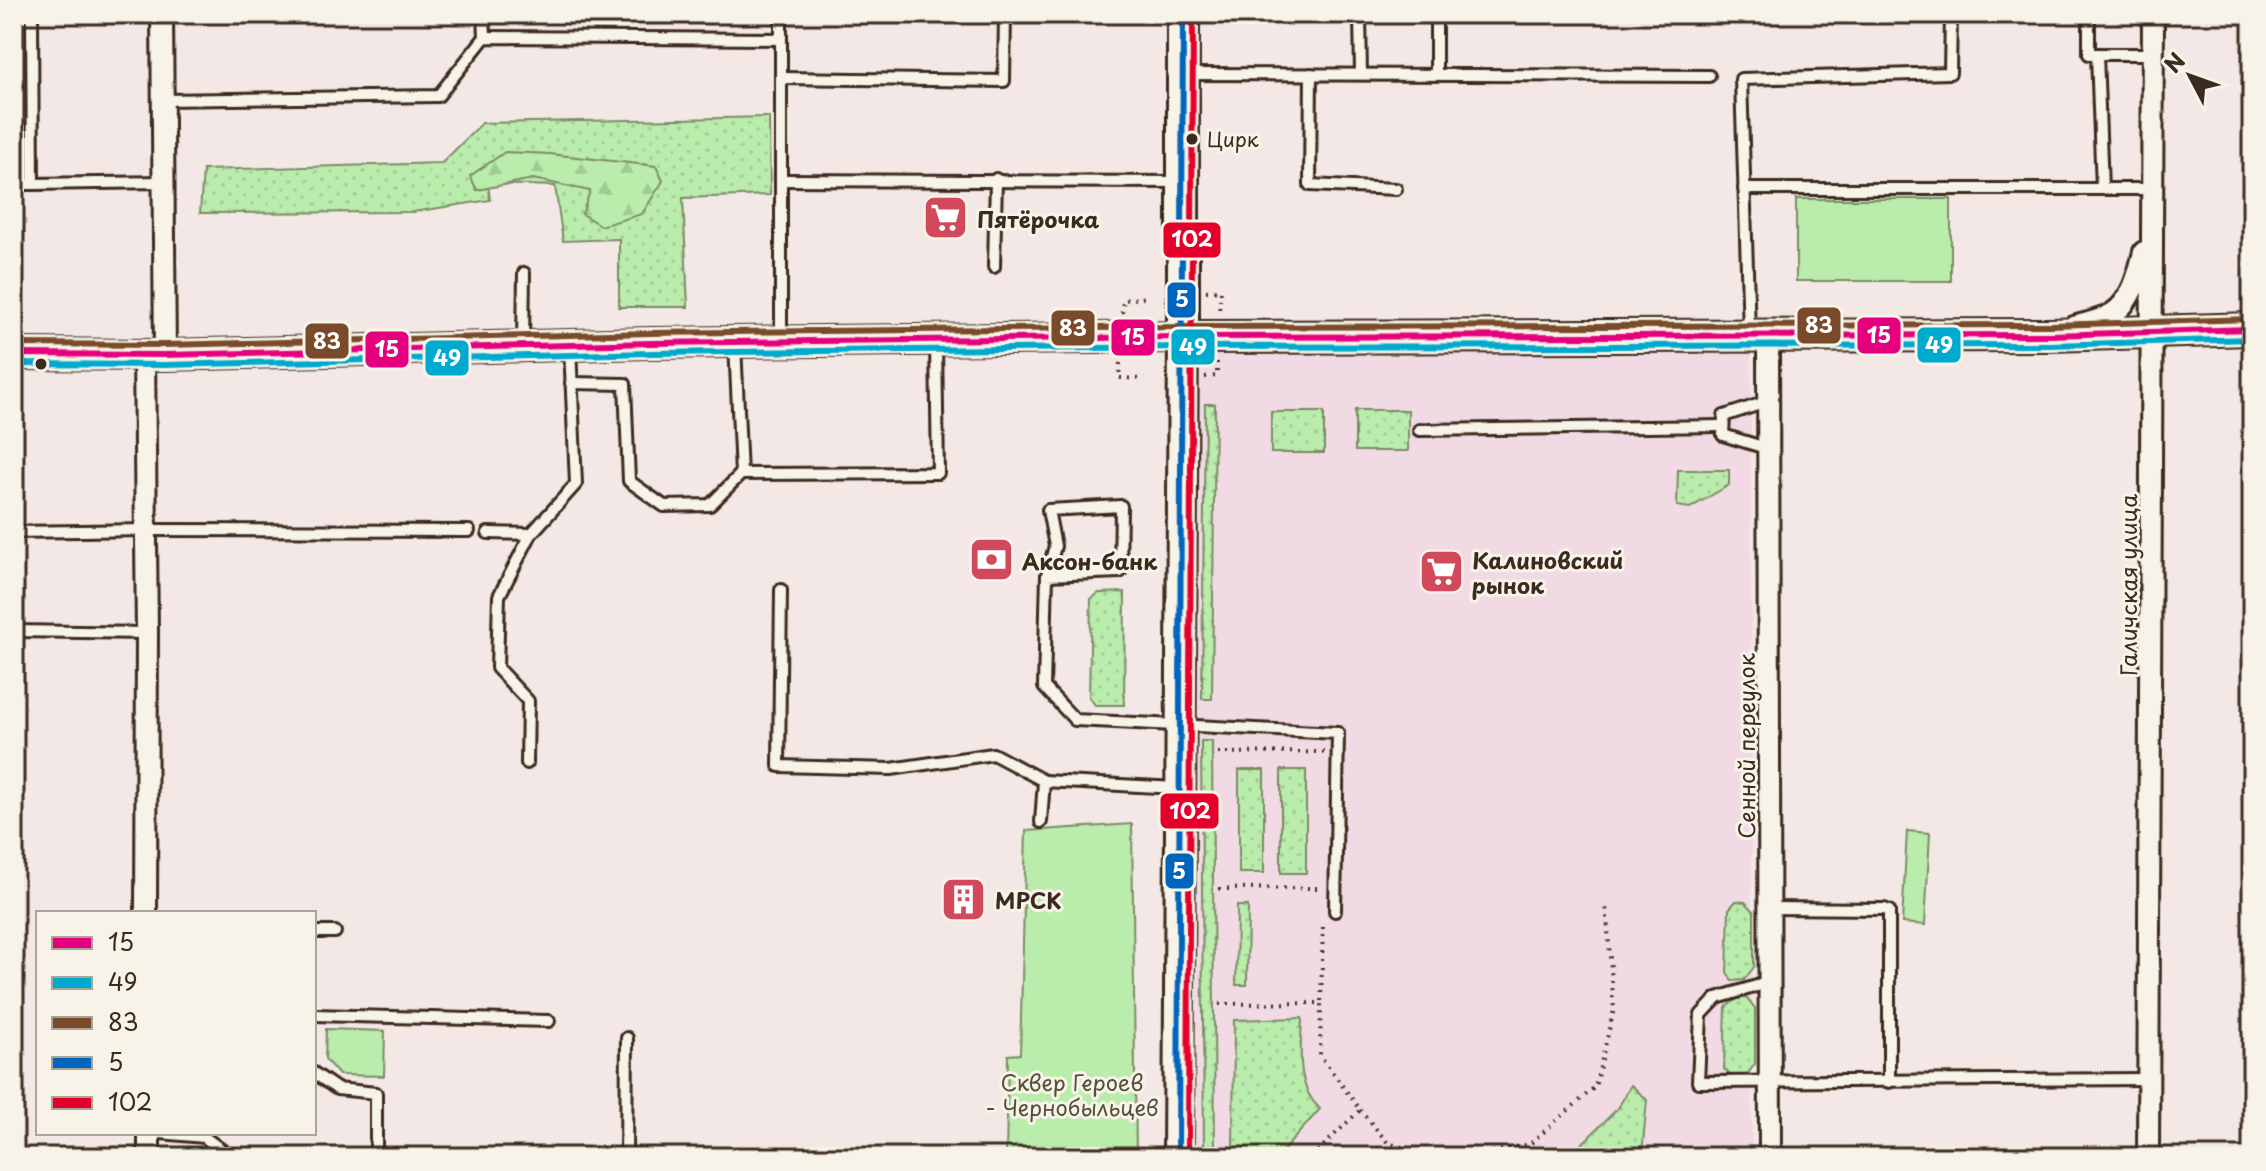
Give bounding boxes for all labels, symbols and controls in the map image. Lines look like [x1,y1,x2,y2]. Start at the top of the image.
north arrow [2150,36,2230,116]
text: N [2156,44,2192,79]
place label: Цирк [1207,124,1259,154]
marker: Цирк [1184,131,1200,147]
supermarket icon: Пятёрочка [922,194,970,242]
place label: Пятёрочка [977,202,1100,235]
line badge: 102 [1162,221,1222,259]
text: 102 [1171,221,1213,254]
line badge: 5 [1166,281,1197,319]
text: 5 [1175,281,1189,314]
line badge: 83 [1796,306,1842,345]
text: 83 [1805,307,1833,340]
line badge: 83 [1050,309,1096,347]
text: 83 [1059,310,1087,343]
line badge: 15 [1856,316,1902,355]
text: 15 [1867,317,1891,350]
line badge: 15 [1110,318,1156,357]
text: 15 [1121,319,1145,352]
line badge: 83 [304,322,350,360]
text: 83 [313,323,341,356]
line badge: 49 [1916,326,1962,364]
text: 49 [1925,327,1953,360]
line badge: 49 [1170,328,1216,366]
text: 49 [1179,329,1207,362]
line badge: 15 [364,330,410,369]
text: 15 [375,331,399,364]
line badge: 49 [424,339,470,377]
text: 49 [433,340,461,373]
unlabelled marker [33,356,49,372]
street label: Галичская улица [2111,494,2144,676]
bank icon: Аксон-банк [967,536,1015,584]
place label: Калиновский рынок [1472,543,1623,601]
place label: Аксон-банк [1022,544,1158,577]
supermarket icon: Калиновский рынок [1417,548,1465,596]
street label: Сенной переулок [1729,652,1762,839]
line badge: 102 [1159,792,1220,830]
text: 102 [1169,793,1211,826]
line badge: 5 [1164,852,1195,890]
text: 5 [1172,853,1186,886]
building icon: МРСК [940,875,988,923]
place label: МРСК [995,883,1061,916]
legend [36,911,316,1135]
text: 15 [108,923,134,959]
text: 49 [108,963,137,999]
text: 83 [108,1003,138,1039]
text: 5 [108,1043,123,1079]
park label: Сквер Героев - Чернобыльцев [985,1065,1159,1123]
text: 102 [108,1083,153,1119]

